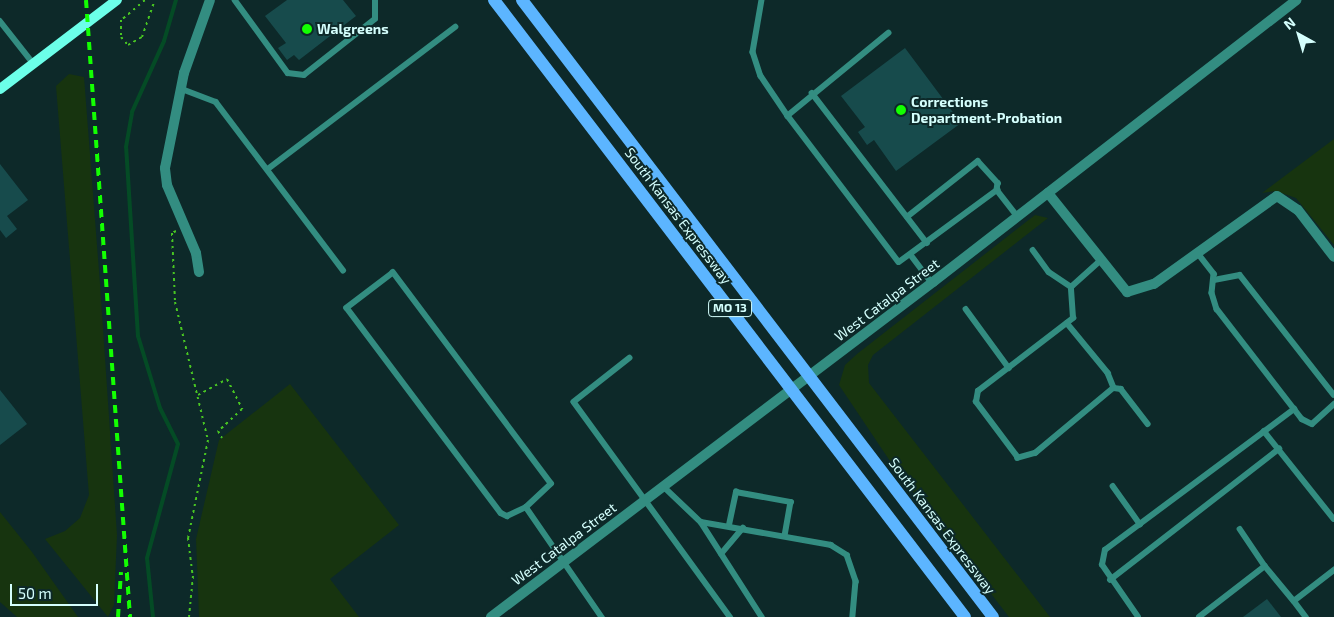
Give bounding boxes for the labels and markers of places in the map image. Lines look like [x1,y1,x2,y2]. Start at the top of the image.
place label: Walgreens [317,21,389,37]
marker: Walgreens [301,23,313,35]
place label: Corrections Department-Probation [911,94,1062,126]
marker: Corrections Department-Probation [895,104,907,116]

